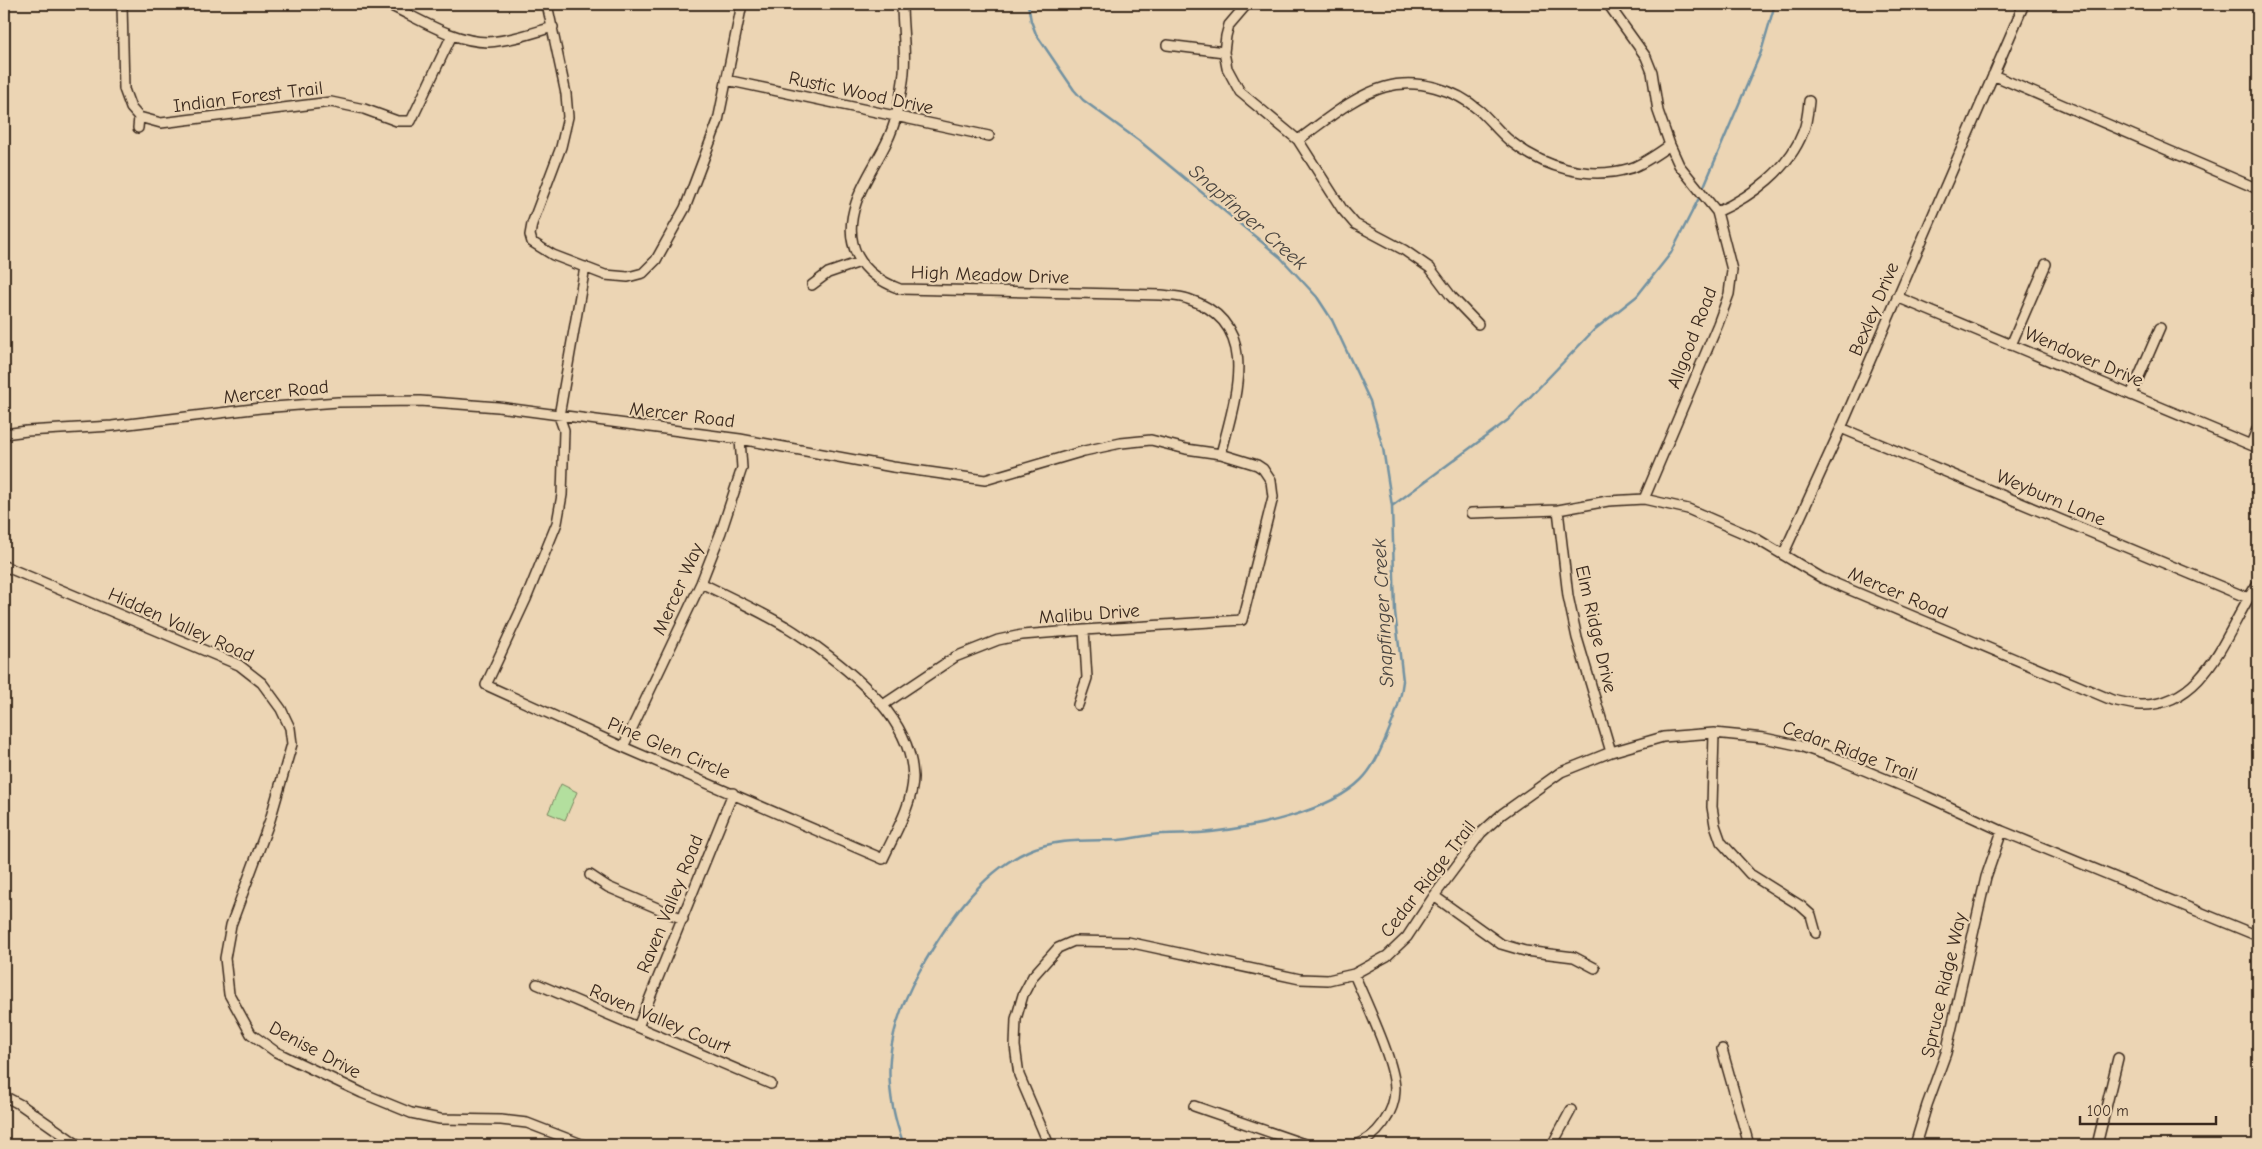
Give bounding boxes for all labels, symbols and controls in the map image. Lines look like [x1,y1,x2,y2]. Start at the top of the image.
street label: Rustic Wood Drive [787,67,935,119]
street label: Indian Forest Trail [172,77,324,117]
water label: Snapfinger Creek [1184,159,1312,275]
street label: Bexley Drive [1844,259,1904,359]
street label: High Meadow Drive [910,261,1070,289]
street label: Allgood Road [1663,284,1721,392]
street label: Wendover Drive [2021,322,2147,392]
street label: Mercer Road [222,376,330,408]
street label: Mercer Road [628,398,736,432]
street label: Weyburn Lane [1993,465,2109,531]
water label: Snapfinger Creek [1368,538,1398,688]
street label: Mercer Way [648,539,708,638]
street label: Mercer Road [1845,562,1951,624]
street label: Elm Ridge Drive [1571,563,1621,695]
street label: Hidden Valley Road [105,583,257,667]
street label: Malibu Drive [1038,599,1140,629]
street label: Pine Glen Circle [604,712,734,784]
street label: Cedar Ridge Trail [1780,716,1920,786]
street label: Cedar Ridge Trail [1376,816,1480,942]
street label: Raven Valley Road [632,832,708,976]
street label: Spruce Ridge Way [1917,910,1971,1060]
street label: Raven Valley Court [586,979,734,1059]
street label: Denise Drive [265,1017,365,1083]
scale bar [2080,1094,2216,1126]
text: 100 m [2087,1102,2129,1120]

